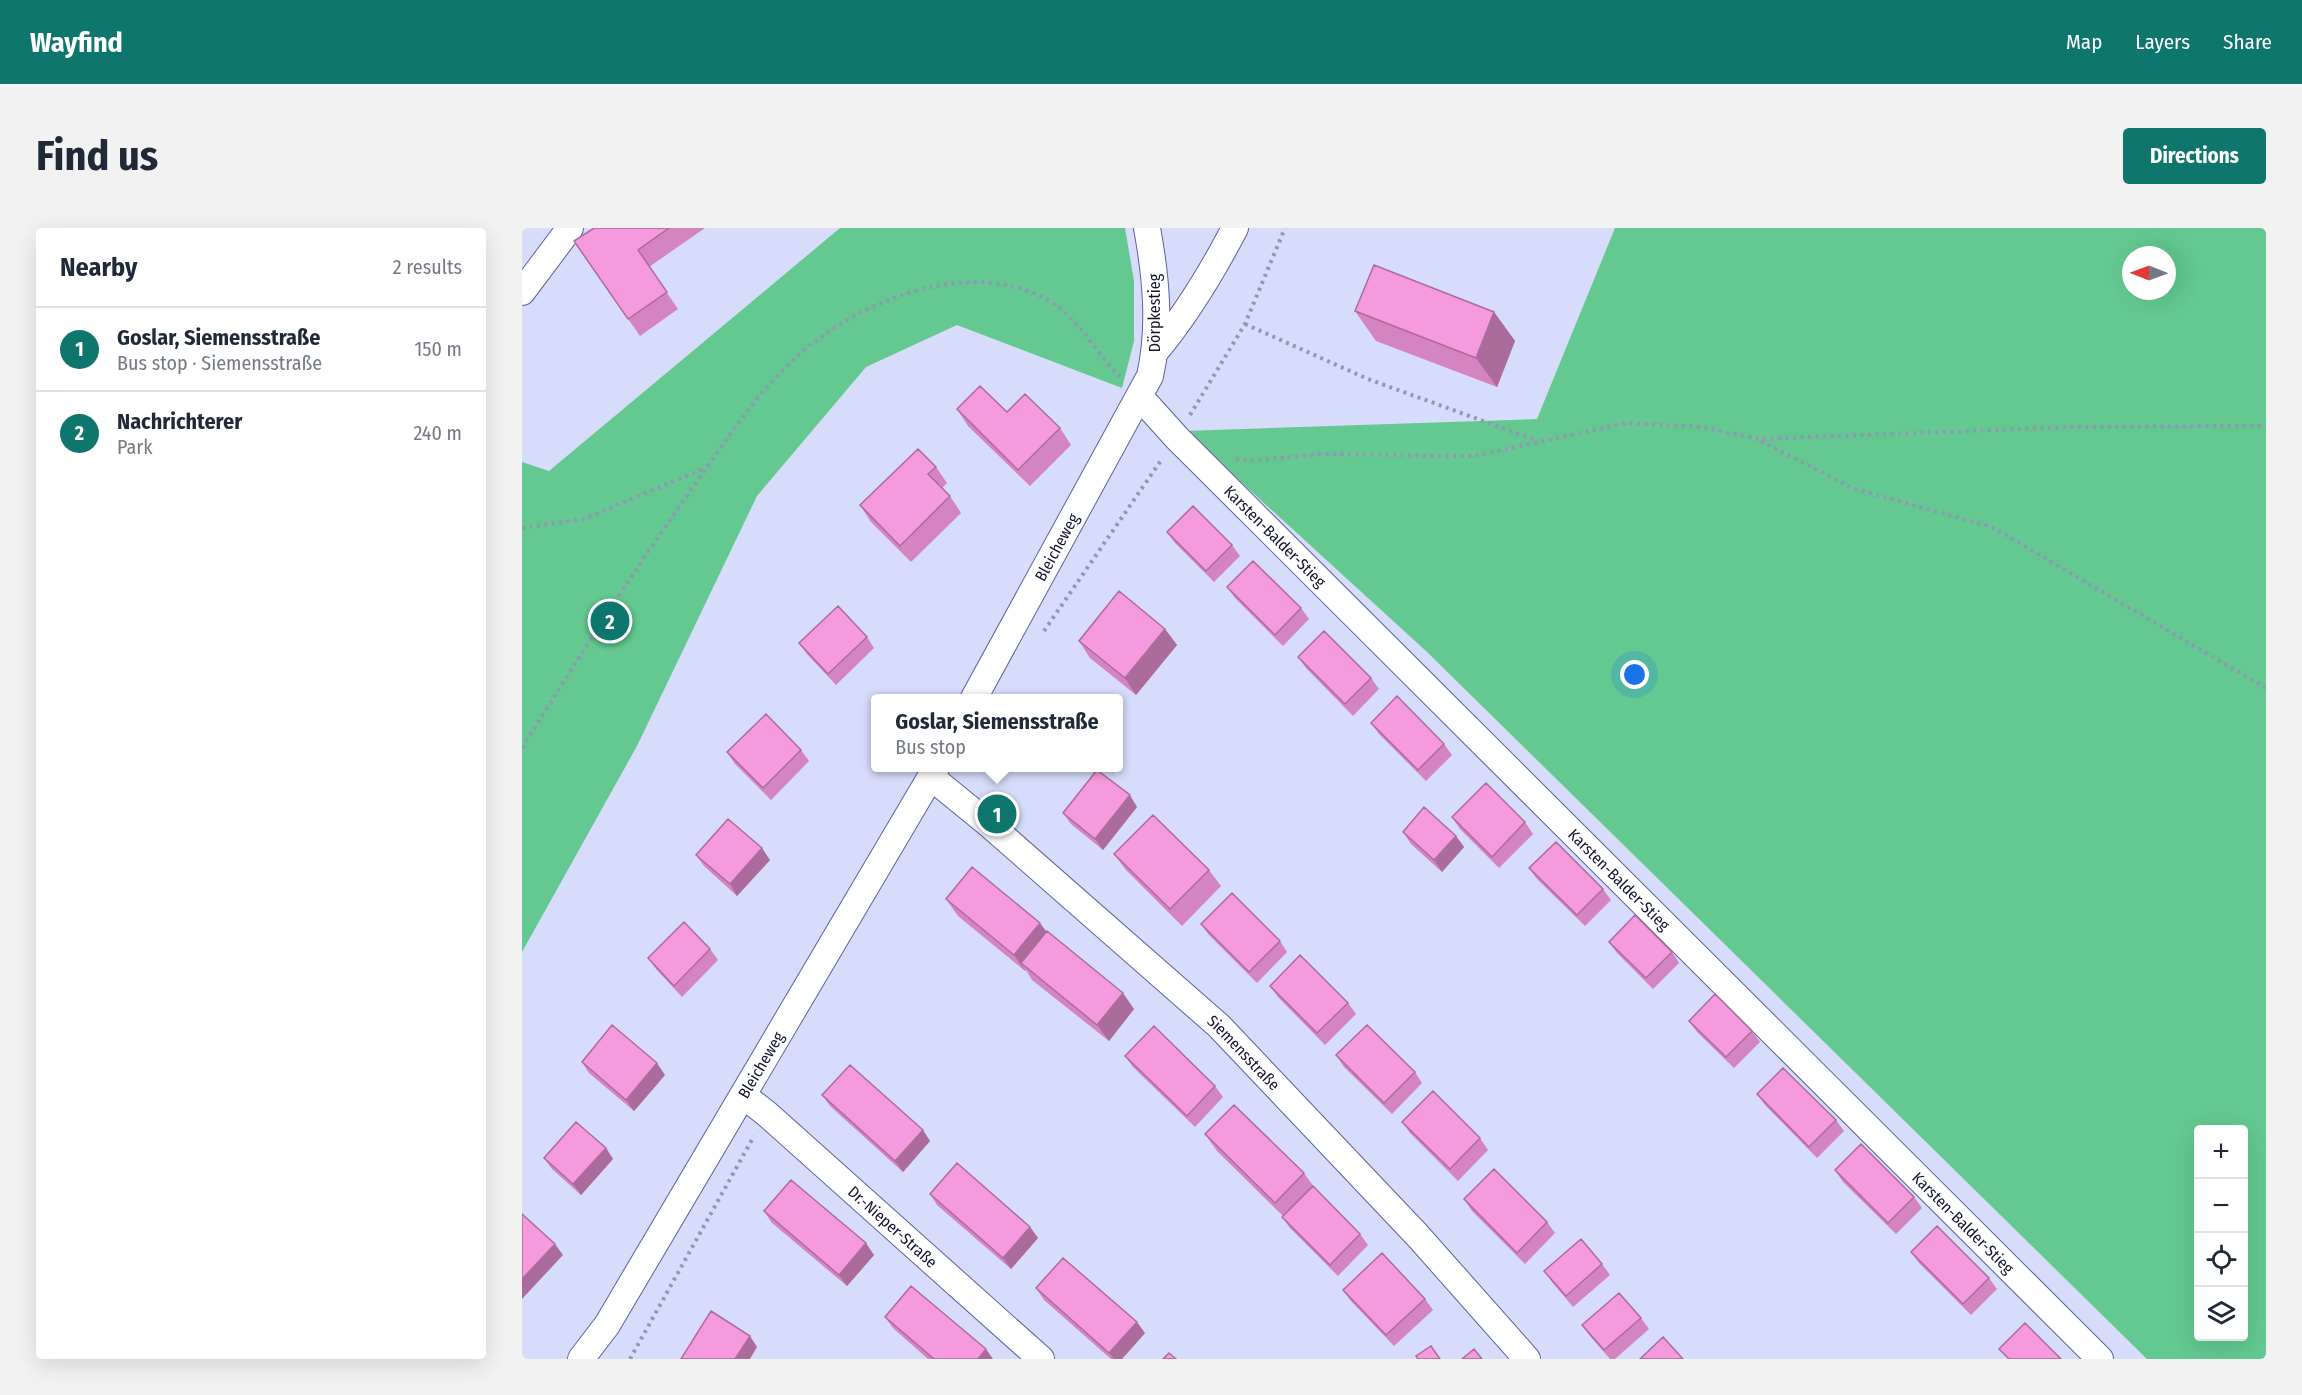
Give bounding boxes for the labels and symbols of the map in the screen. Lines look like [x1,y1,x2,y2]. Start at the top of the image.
north arrow [2122,246,2176,300]
street label: Dörpkestieg [1145,273,1164,352]
street label: Karsten-Balder-Stieg [1220,482,1330,591]
street label: Bleicheweg [1031,510,1083,584]
pin: 2 [590,598,629,644]
your location [1620,660,1649,689]
pin: 1 [978,792,1016,836]
street label: Karsten-Balder-Stieg [1564,825,1674,935]
street label: Siemensstraße [1203,1011,1284,1094]
street label: Bleicheweg [734,1028,788,1102]
street label: Karsten-Balder-Stieg [1908,1168,2018,1278]
street label: Dr.-Nieper-Straße [844,1182,941,1272]

